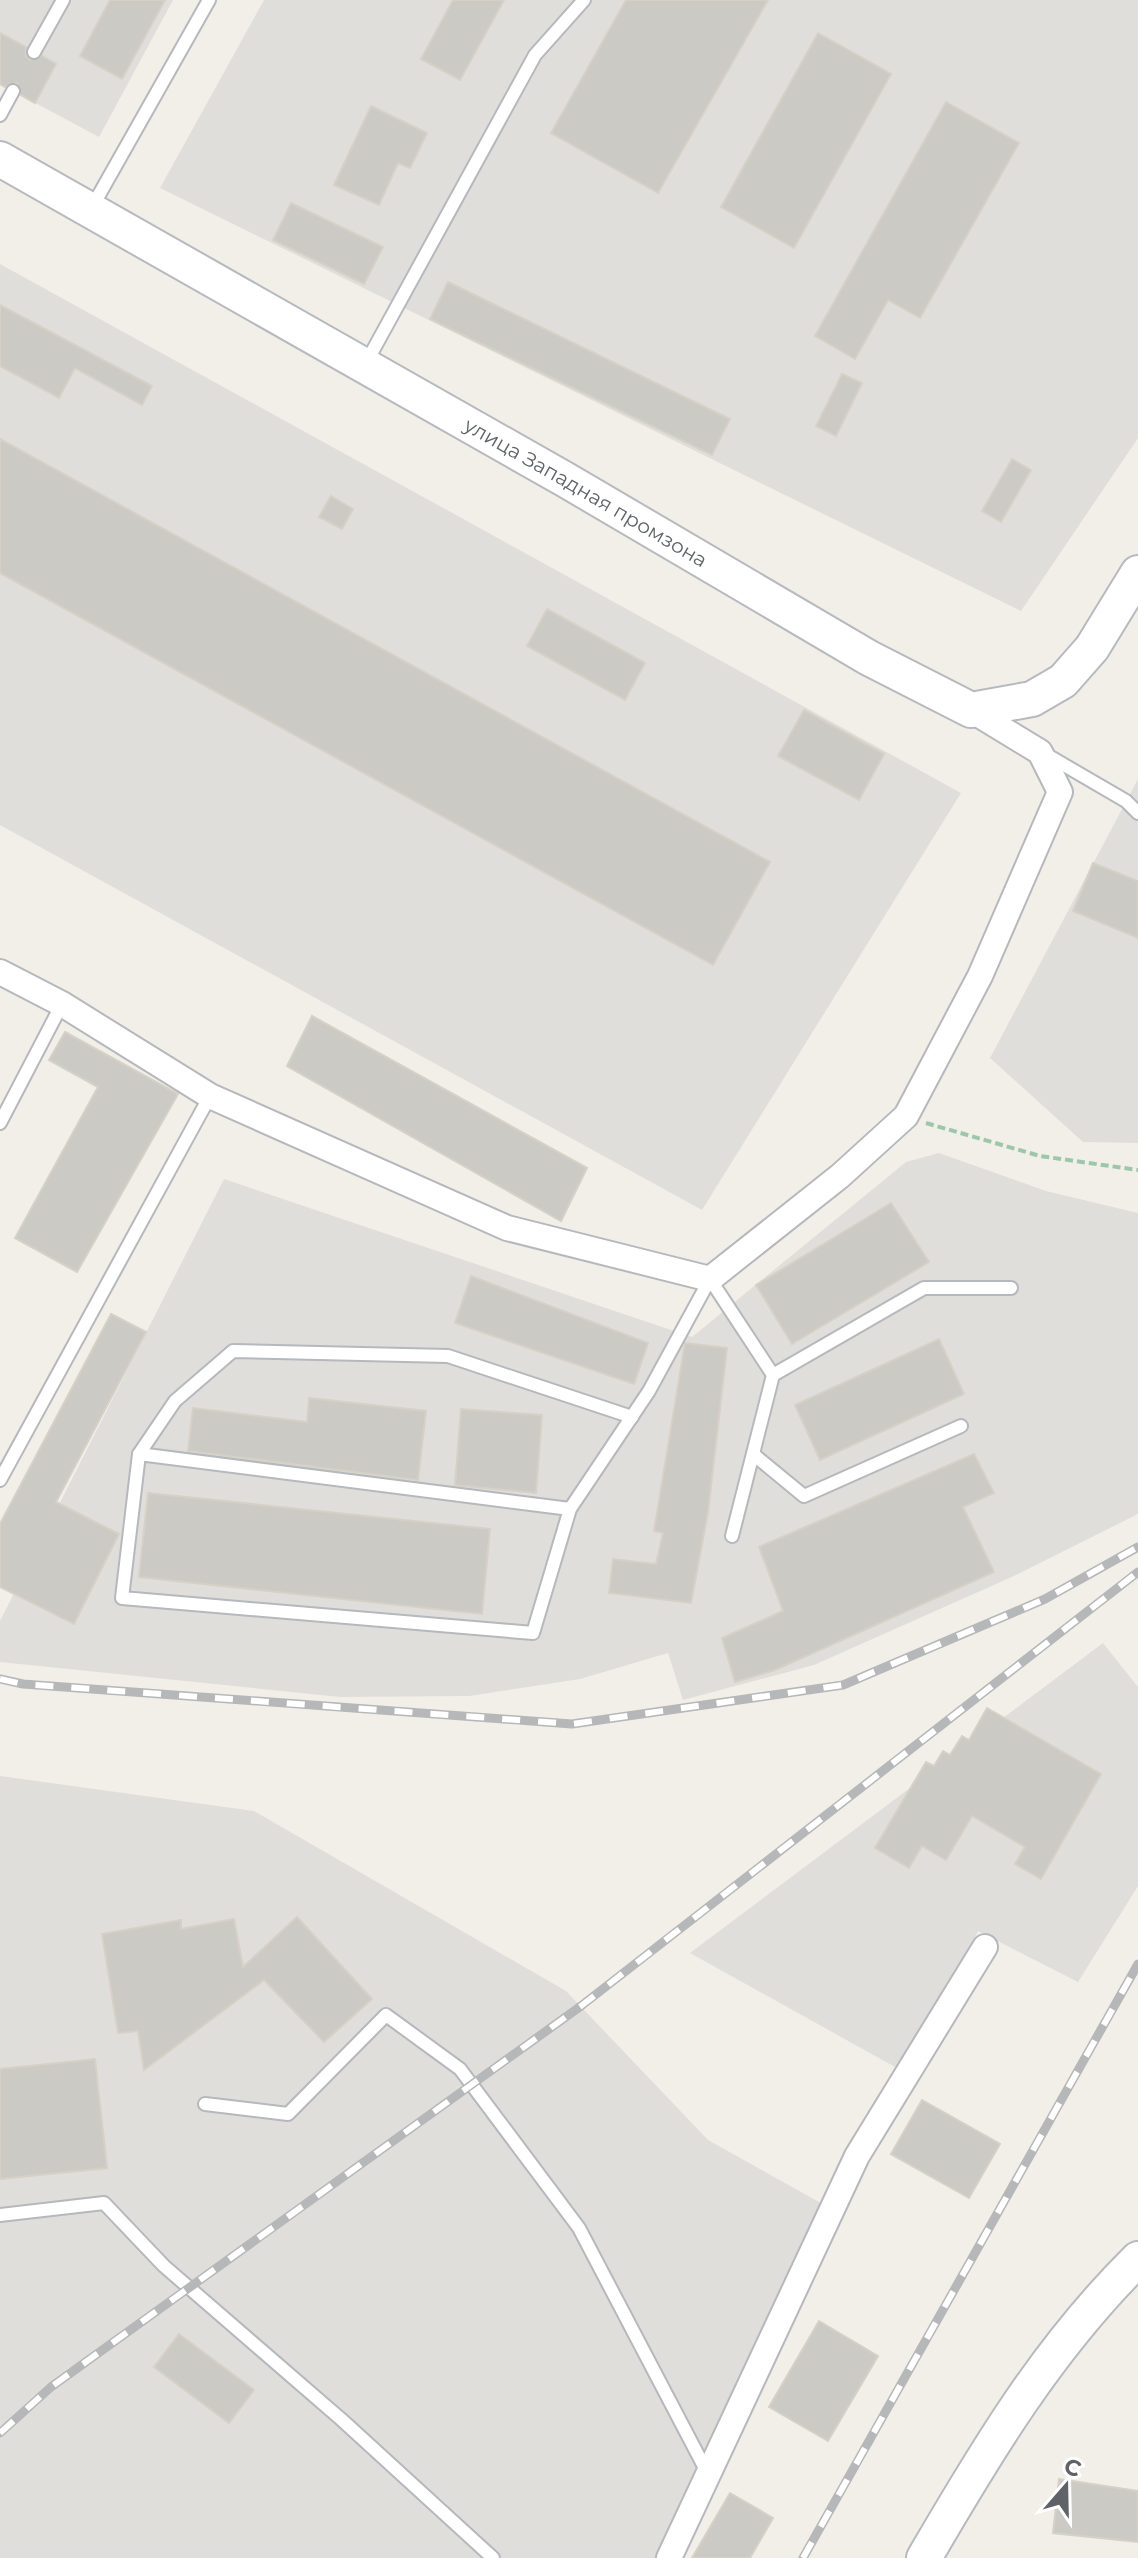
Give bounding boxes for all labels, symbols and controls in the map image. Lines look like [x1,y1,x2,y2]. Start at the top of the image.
street label: улица Западная промзона [459,412,712,572]
north arrow [1026,2446,1106,2526]
text: С [1061,2452,1085,2483]

